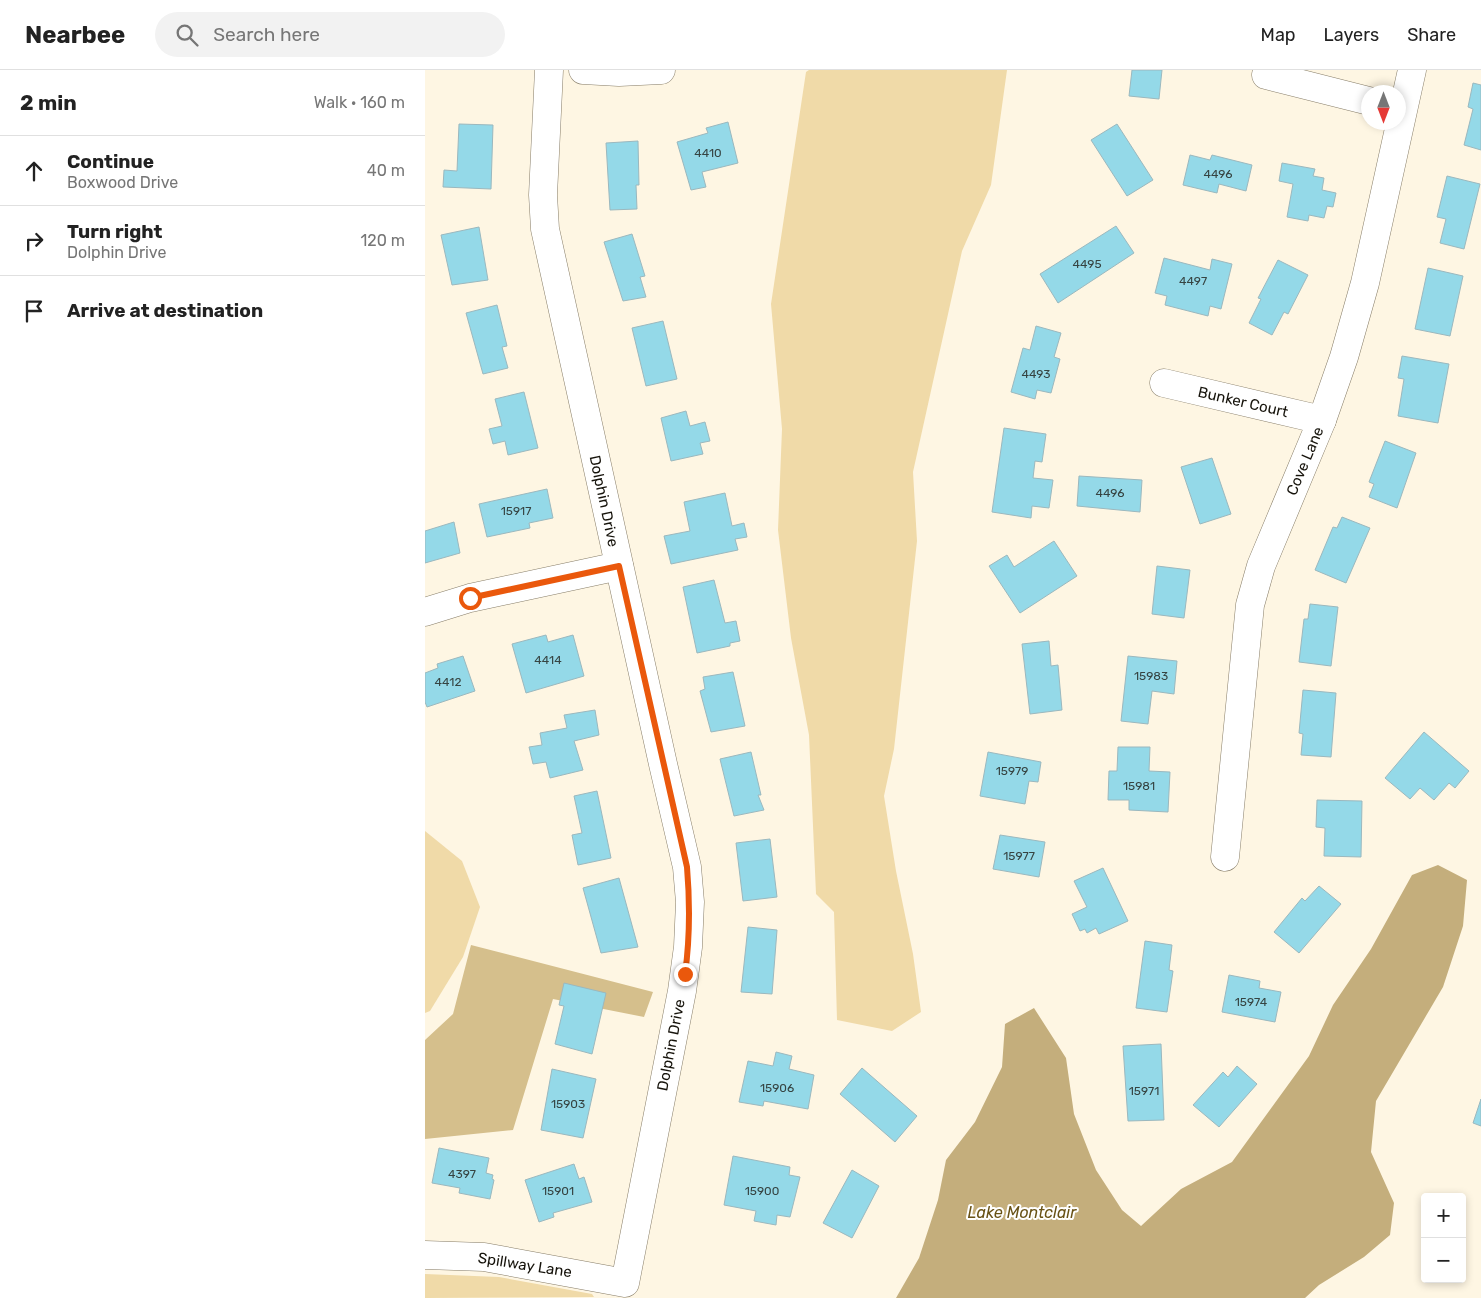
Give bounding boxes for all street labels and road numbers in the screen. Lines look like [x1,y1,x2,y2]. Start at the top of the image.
street label: Bunker Court [1196,383,1290,421]
street label: Cove Lane [1283,424,1327,498]
street label: Dolphin Drive [586,454,622,548]
street label: Dolphin Drive [653,998,689,1092]
street label: Spillway Lane [477,1249,573,1281]

